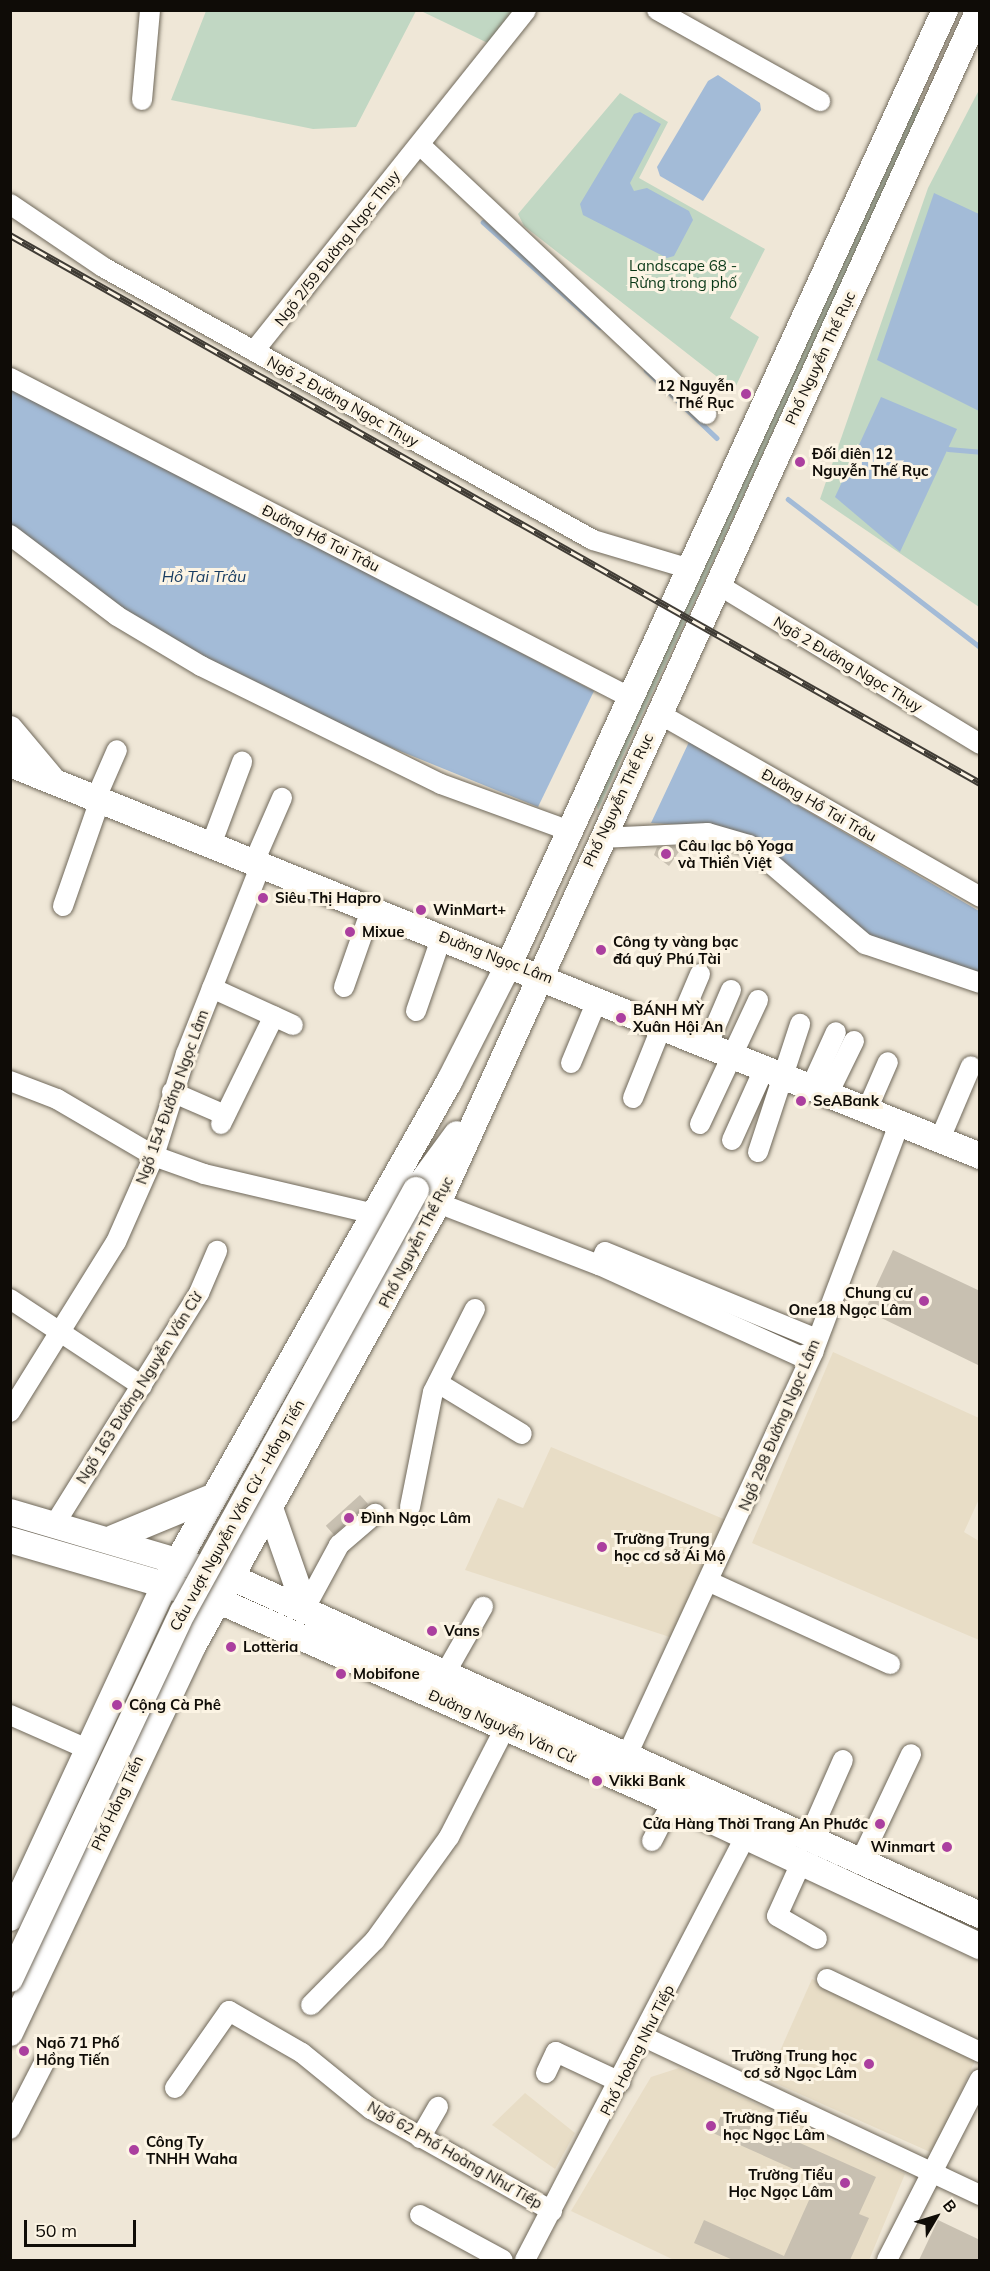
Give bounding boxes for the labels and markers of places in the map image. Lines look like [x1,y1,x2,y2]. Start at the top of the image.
place label: 12 Nguyễn Thế Rục [657,376,734,411]
marker: 12 Nguyễn Thế Rục [739,387,753,401]
place label: Đối diện 12 Nguyễn Thế Rục [812,444,929,479]
marker: Đối diện 12 Nguyễn Thế Rục [793,455,807,469]
place label: Câu lạc bộ Yoga và Thiền Việt [678,836,793,871]
marker: Câu lạc bộ Yoga và Thiền Việt [659,847,673,861]
place label: Siêu Thị Hapro [275,889,381,907]
marker: Siêu Thị Hapro [256,891,270,905]
place label: WinMart+ [433,901,506,919]
marker: WinMart+ [414,903,428,917]
place label: Mixue [362,923,404,941]
marker: Mixue [343,925,357,939]
place label: Công ty vàng bạc đá quý Phú Tài [613,932,738,967]
marker: Công ty vàng bạc đá quý Phú Tài [594,943,608,957]
place label: BÁNH MỲ Xuân Hội An [633,1000,723,1035]
marker: BÁNH MỲ Xuân Hội An [614,1011,628,1025]
place label: SeABank [813,1092,879,1110]
marker: SeABank [794,1094,808,1108]
place label: Chung cư One18 Ngọc Lâm [788,1283,912,1318]
marker: Chung cư One18 Ngọc Lâm [917,1294,931,1308]
place label: Đình Ngọc Lâm [361,1509,471,1527]
marker: Đình Ngọc Lâm [342,1511,356,1525]
place label: Trường Trung học cơ sở Ái Mộ [614,1529,726,1564]
marker: Trường Trung học cơ sở Ái Mộ [595,1540,609,1554]
place label: Vans [444,1622,480,1640]
marker: Vans [425,1624,439,1638]
place label: Lotteria [243,1638,298,1656]
marker: Lotteria [224,1640,238,1654]
place label: Mobifone [353,1665,420,1683]
marker: Mobifone [334,1667,348,1681]
place label: Cộng Cà Phê [129,1696,221,1714]
marker: Cộng Cà Phê [110,1698,124,1712]
place label: Vikki Bank [609,1772,685,1790]
marker: Vikki Bank [590,1774,604,1788]
place label: Cửa Hàng Thời Trang An Phước [642,1815,868,1833]
marker: Cửa Hàng Thời Trang An Phước [873,1817,887,1831]
place label: Winmart [870,1838,935,1856]
marker: Winmart [940,1840,954,1854]
place label: Ngõ 71 Phố Hồng Tiến [36,2033,120,2068]
marker: Ngõ 71 Phố Hồng Tiến [17,2044,31,2058]
place label: Trường Trung học cơ sở Ngọc Lâm [732,2046,857,2081]
marker: Trường Trung học cơ sở Ngọc Lâm [862,2057,876,2071]
place label: Trường Tiểu học Ngọc Lâm [723,2108,825,2143]
marker: Trường Tiểu học Ngọc Lâm [704,2119,718,2133]
place label: Công Ty TNHH Waha [146,2132,237,2167]
marker: Công Ty TNHH Waha [127,2143,141,2157]
place label: Trường Tiểu Học Ngọc Lâm [728,2165,833,2200]
marker: Trường Tiểu Học Ngọc Lâm [838,2176,852,2190]

